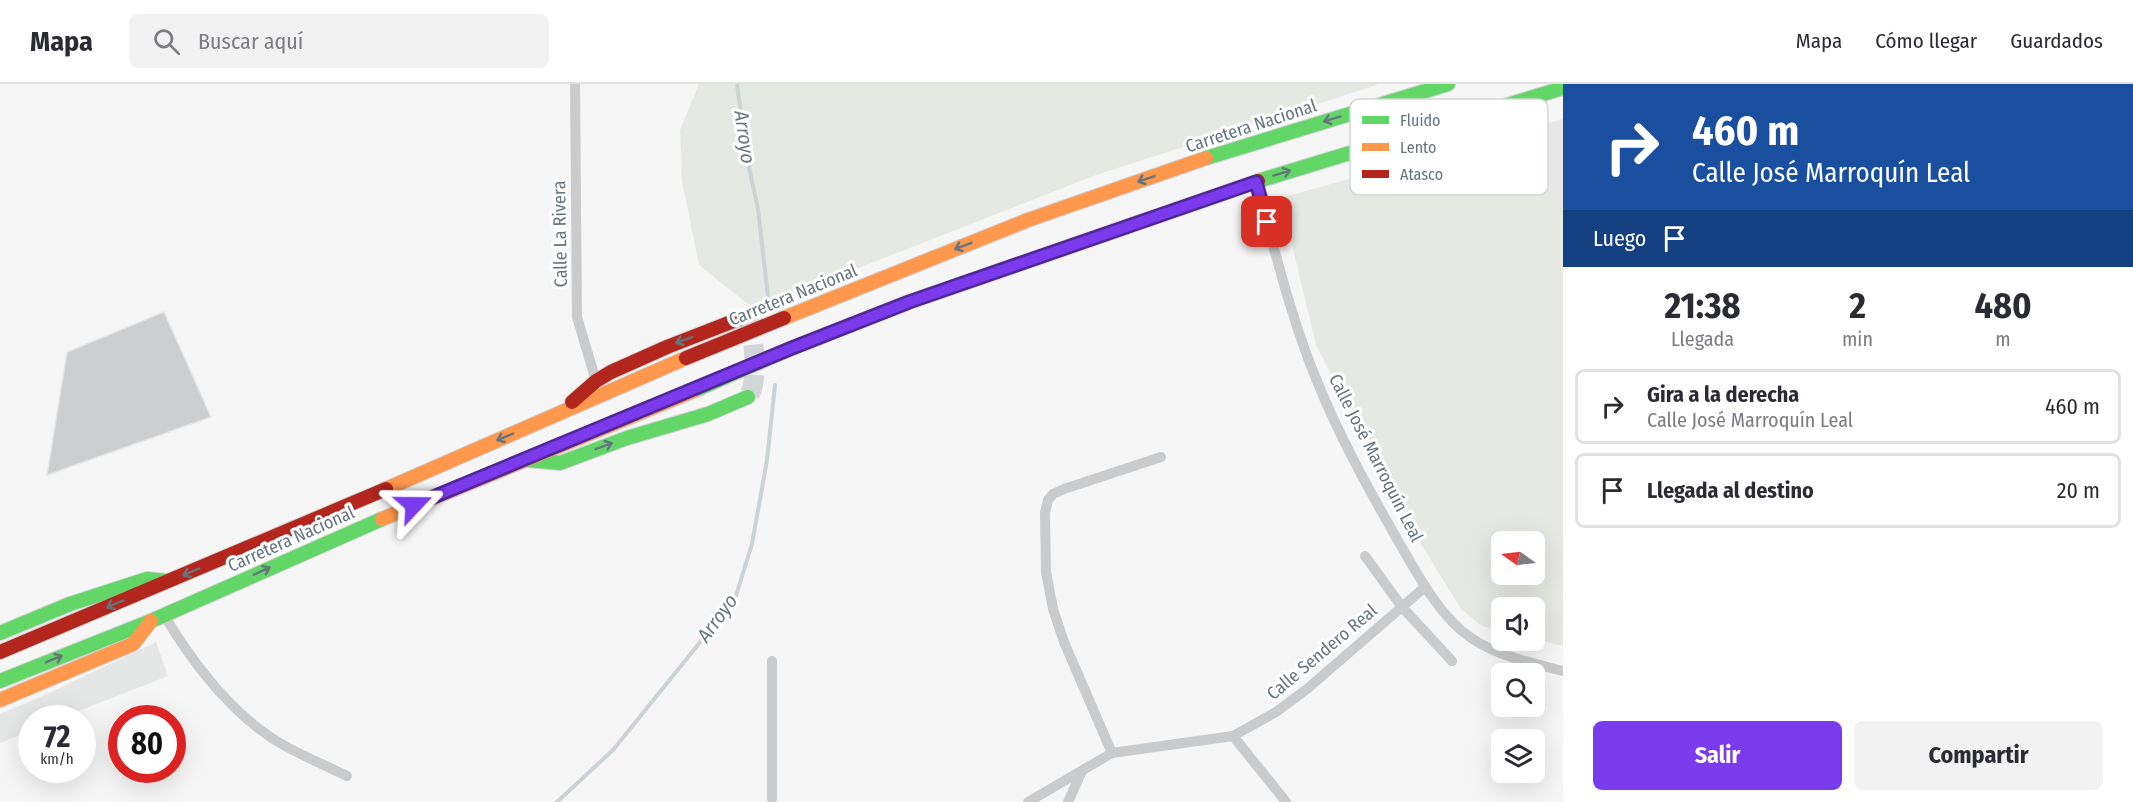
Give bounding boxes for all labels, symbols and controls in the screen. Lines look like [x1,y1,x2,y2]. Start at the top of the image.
search box [129,14,549,68]
text: Mapa [30,25,93,58]
icon: search [150,25,183,58]
text: Buscar aquí [198,28,303,55]
text: Mapa [1796,28,1842,54]
text: Cómo llegar [1875,28,1977,54]
text: Guardados [2010,28,2103,54]
street label: Carretera Nacional [1183,94,1319,158]
legend [1350,99,1548,195]
text: 460 m [1692,106,1799,156]
water label: Arroyo [729,108,761,165]
icon: right [1593,108,1671,186]
text: Fluido [1400,111,1440,130]
one-way arrow [1323,114,1342,125]
text: Lento [1400,138,1436,157]
text: Calle José Marroquín Leal [1692,157,1970,189]
text: Atasco [1400,165,1443,184]
one-way arrow [1273,167,1292,178]
one-way arrow [1137,174,1156,185]
street label: Calle La Rivera [548,180,572,288]
pin [1241,196,1292,247]
icon: arrive [1250,205,1283,238]
icon: arrive [1658,222,1691,255]
text: Luego [1593,225,1646,252]
one-way arrow [954,241,973,252]
street label: Carretera Nacional [726,259,861,331]
text: 21:38 [1664,284,1741,328]
text: 2 [1849,284,1866,328]
text: 480 [1974,284,2032,328]
text: Llegada [1671,327,1734,351]
text: min [1842,327,1873,351]
text: m [1995,327,2011,351]
one-way arrow [676,336,694,347]
street label: Calle José Marroquín Leal [1324,370,1428,546]
text: Gira a la derecha [1647,381,1799,408]
icon: right [1596,390,1629,423]
text: 460 m [2045,393,2100,420]
text: Calle José Marroquín Leal [1647,408,1853,432]
one-way arrow [496,432,515,443]
one-way arrow [594,440,613,451]
position arrow [382,473,446,537]
icon: arrive [1596,474,1629,507]
text: Llegada al destino [1647,477,1814,504]
text: 20 m [2057,477,2100,504]
street label: Carretera Nacional [224,501,358,577]
north arrow [1491,531,1545,585]
map controls [1491,531,1545,783]
one-way arrow [252,565,270,577]
one-way arrow [182,567,200,578]
water label: Arroyo [691,589,742,647]
button: sound [1491,597,1545,651]
one-way arrow [106,599,125,610]
street label: Calle Sendero Real [1262,599,1382,704]
one-way arrow [45,653,63,664]
button: search [1491,663,1545,717]
speed limit sign: 80 [108,705,186,783]
text: 72 [44,719,70,755]
button: Salir [1593,721,1842,790]
button: Compartir [1854,721,2103,790]
button: layers [1491,729,1545,783]
text: km/h [40,750,74,768]

